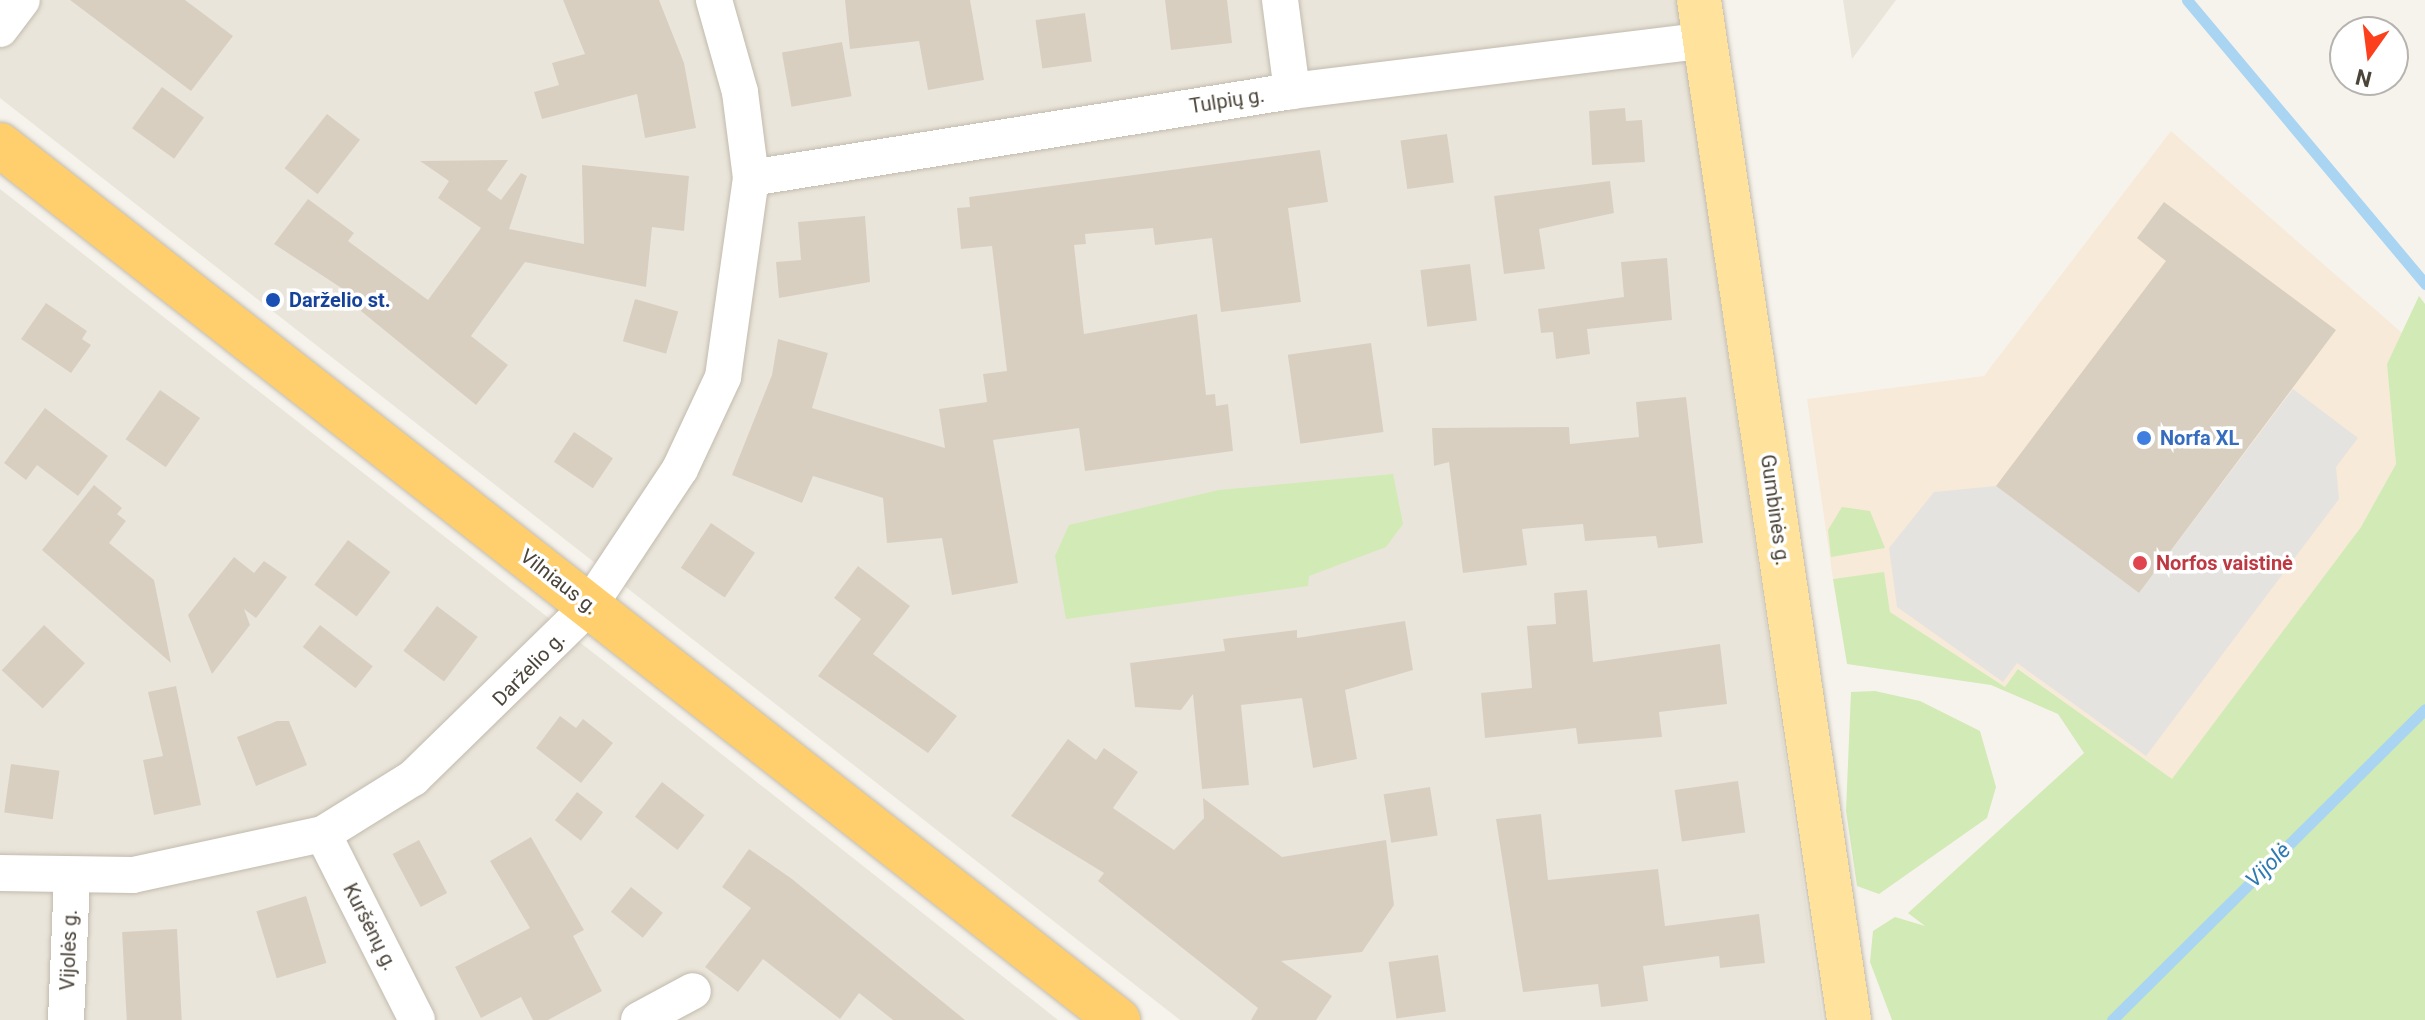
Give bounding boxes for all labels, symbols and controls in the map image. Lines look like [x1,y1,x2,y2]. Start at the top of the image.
north arrow [2329,16,2409,96]
text: N [2353,64,2374,92]
street label: Tulpių g. [1188,83,1266,119]
place label: Darželio st. [289,288,391,312]
marker: Darželio st. [264,291,282,309]
place label: Norfa XL [2160,426,2239,450]
marker: Norfa XL [2135,429,2153,447]
street label: Gumbinės g. [1755,453,1795,567]
street label: Vilniaus g. [515,544,603,620]
place label: Norfos vaistinė [2156,551,2293,575]
marker: Norfos vaistinė [2131,554,2149,572]
street label: Darželio g. [488,627,570,711]
water label: Vijolė [2240,837,2296,893]
street label: Kuršėnų g. [338,879,402,975]
street label: Vijolės g. [56,909,82,991]

